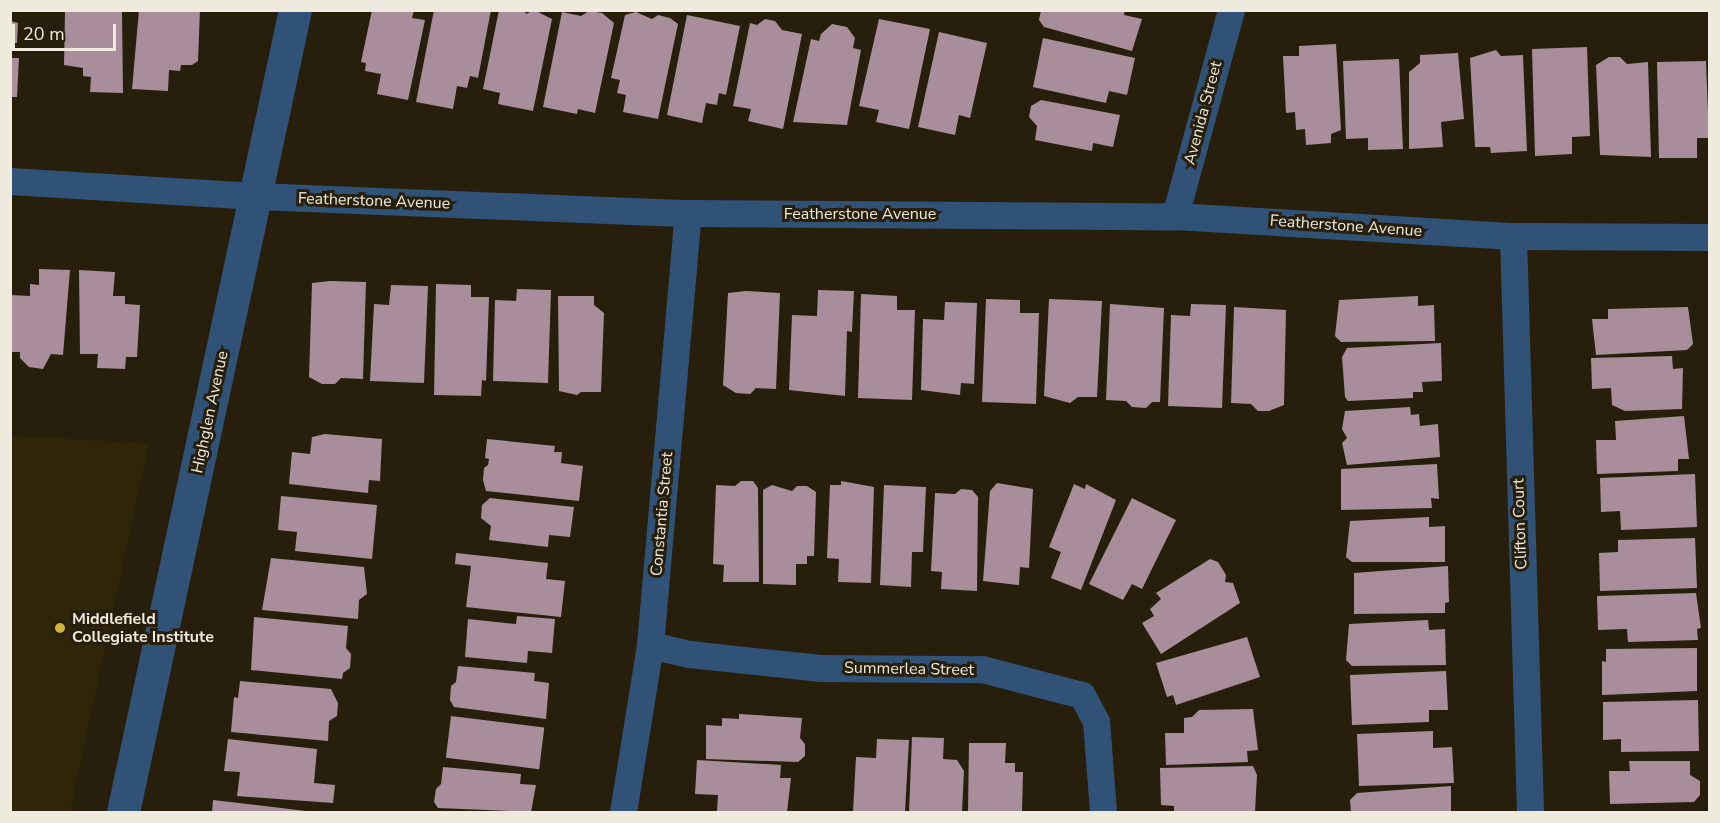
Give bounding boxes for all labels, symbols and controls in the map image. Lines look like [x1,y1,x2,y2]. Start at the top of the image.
scale bar [15,12,118,50]
text: 20 m [23,22,65,46]
street label: Avenida Street [1180,59,1226,167]
street label: Featherstone Avenue [297,189,451,213]
street label: Featherstone Avenue [784,204,936,224]
street label: Featherstone Avenue [1269,211,1423,241]
street label: Highglen Avenue [188,349,232,475]
street label: Constantia Street [647,451,677,577]
street label: Clifton Court [1509,478,1531,570]
place label: Middlefield Collegiate Institute [72,609,214,647]
marker: Middlefield Collegiate Institute [53,621,67,635]
street label: Summerlea Street [844,658,974,680]

